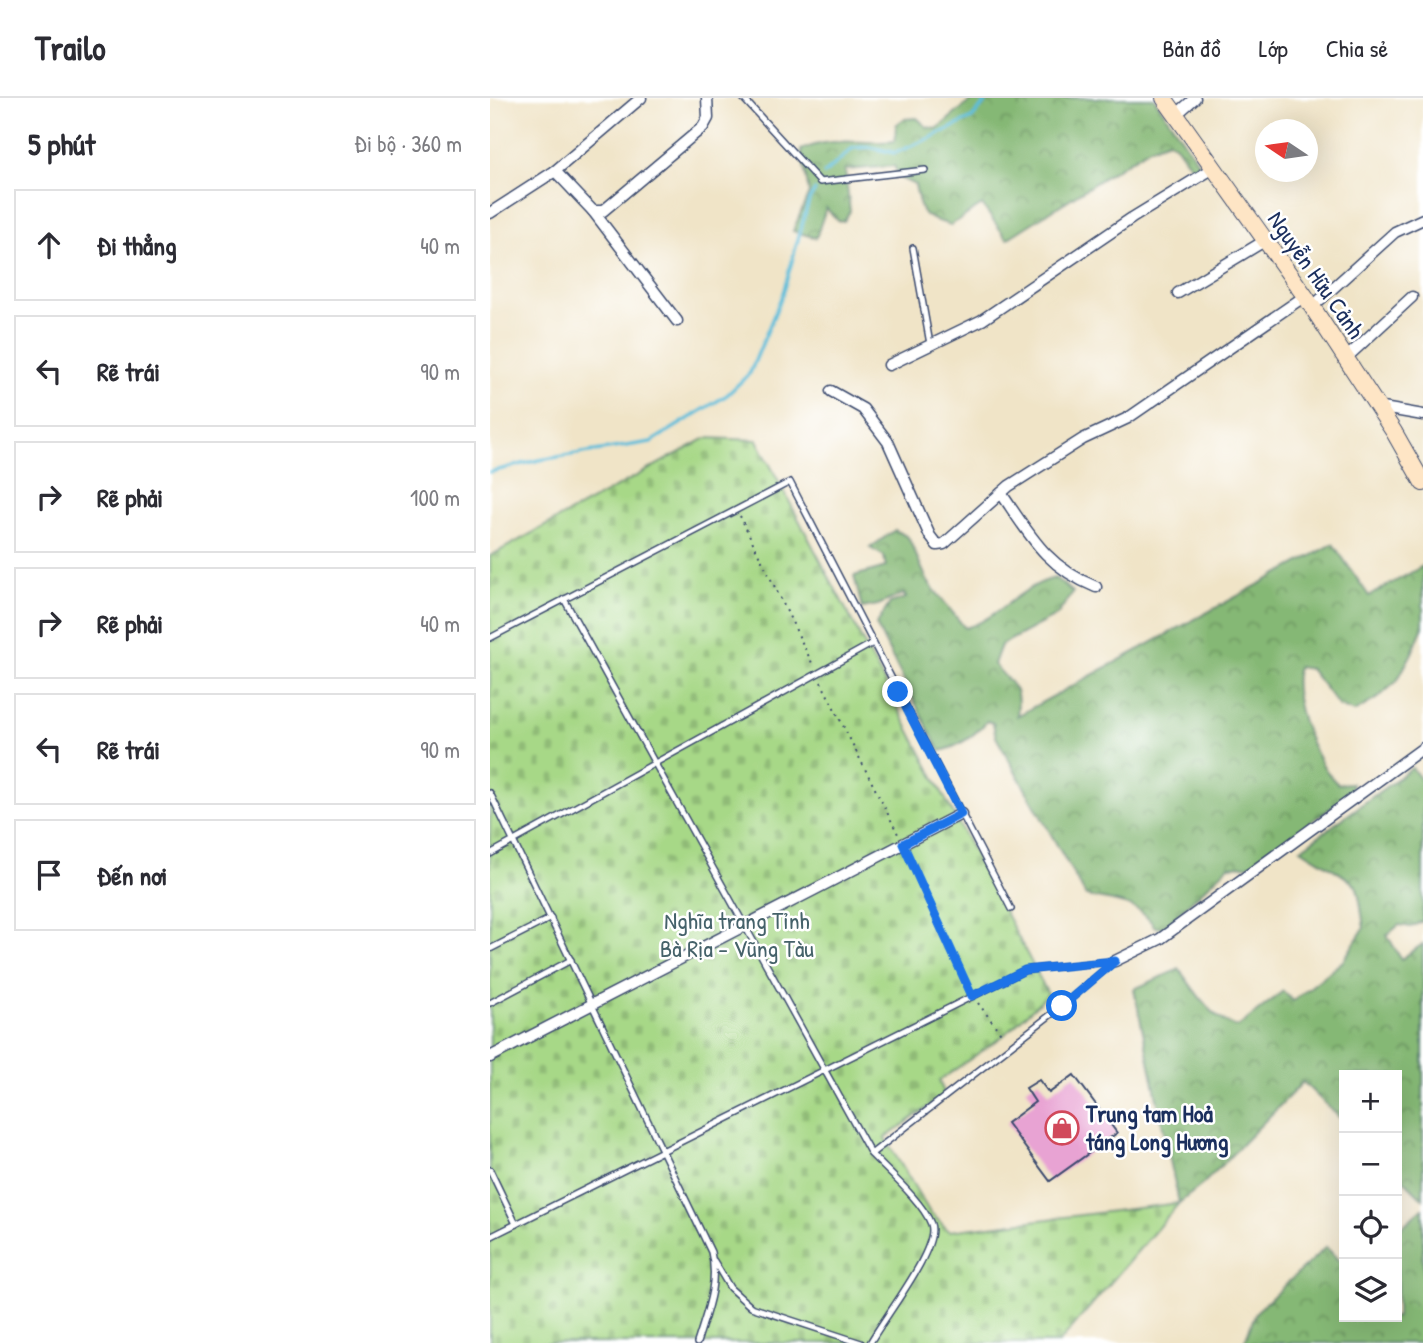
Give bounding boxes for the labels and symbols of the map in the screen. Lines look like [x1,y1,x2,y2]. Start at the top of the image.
north arrow [1255,119,1318,182]
street label: Nguyễn Hữu Cảnh [1261,204,1373,344]
route end [882,676,913,707]
park label: Nghĩa trang Tỉnh Bà Rịa - Vũng Tàu [660,904,814,964]
route start [1046,990,1077,1021]
place label: Trung tam Hoả táng Long Hương [1085,1097,1229,1158]
shop icon: Trung tam Hoả táng Long Hương [1043,1109,1081,1147]

